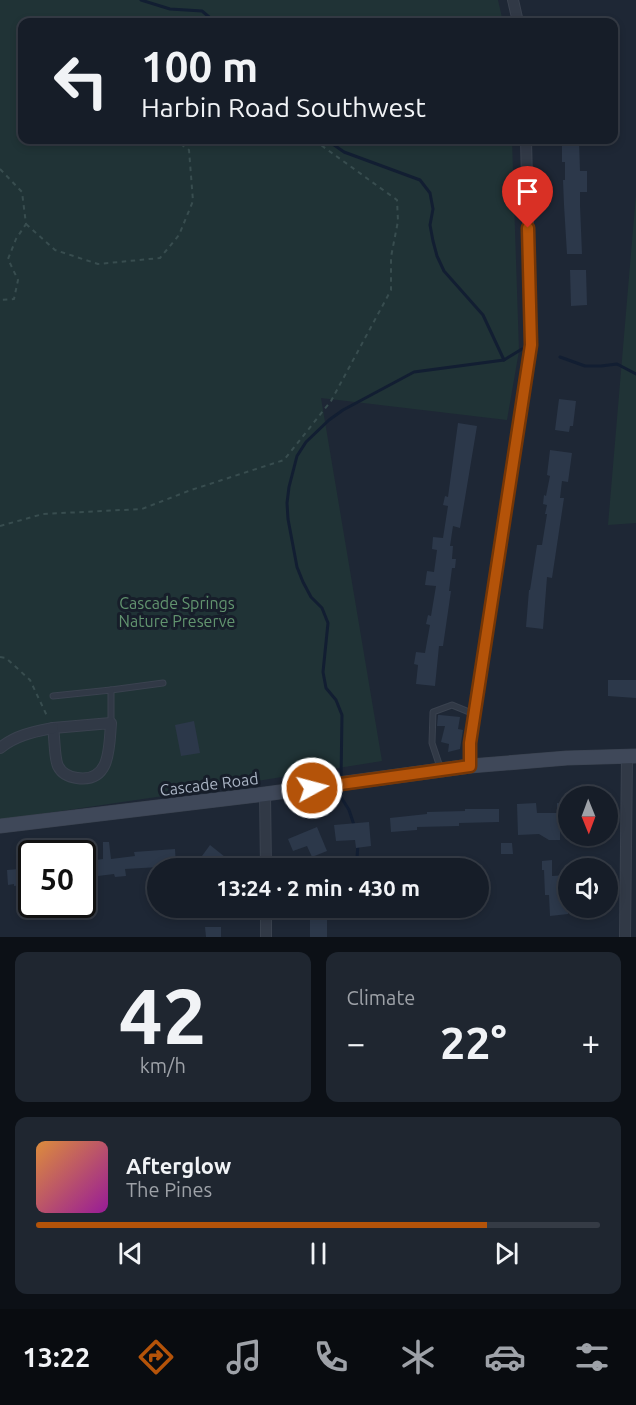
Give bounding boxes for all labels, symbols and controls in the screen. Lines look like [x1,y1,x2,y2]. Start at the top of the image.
icon: left [42,42,120,120]
text: 100 m [141,43,258,90]
text: Harbin Road Southwest [141,92,426,122]
pin [502,166,553,228]
icon: arrive [511,175,544,208]
park label: Cascade Springs Nature Preserve [119,594,235,630]
position arrow [280,756,344,820]
street label: Cascade Road [159,769,259,799]
north arrow [558,786,618,846]
map controls [558,786,618,918]
speed limit sign: 50 [18,840,96,918]
button: sound [558,858,618,918]
text: 13:24 · 2 min · 430 m [216,875,420,900]
text: 42 [119,971,207,1059]
text: Climate [347,986,415,1009]
text: 22° [440,1017,507,1068]
text: − [347,1024,365,1061]
text: + [581,1024,600,1061]
text: km/h [140,1054,186,1077]
text: Afterglow [126,1153,231,1178]
text: The Pines [126,1178,212,1201]
icon: previous [114,1237,147,1270]
icon: pause [302,1237,335,1270]
icon: next [490,1237,523,1270]
icon: directions [135,1336,177,1378]
icon: music [223,1336,265,1378]
icon: phone [310,1336,352,1378]
icon: climate [397,1336,439,1378]
icon: car [484,1336,526,1378]
icon: filters [571,1336,613,1378]
text: 13:22 [23,1342,90,1372]

